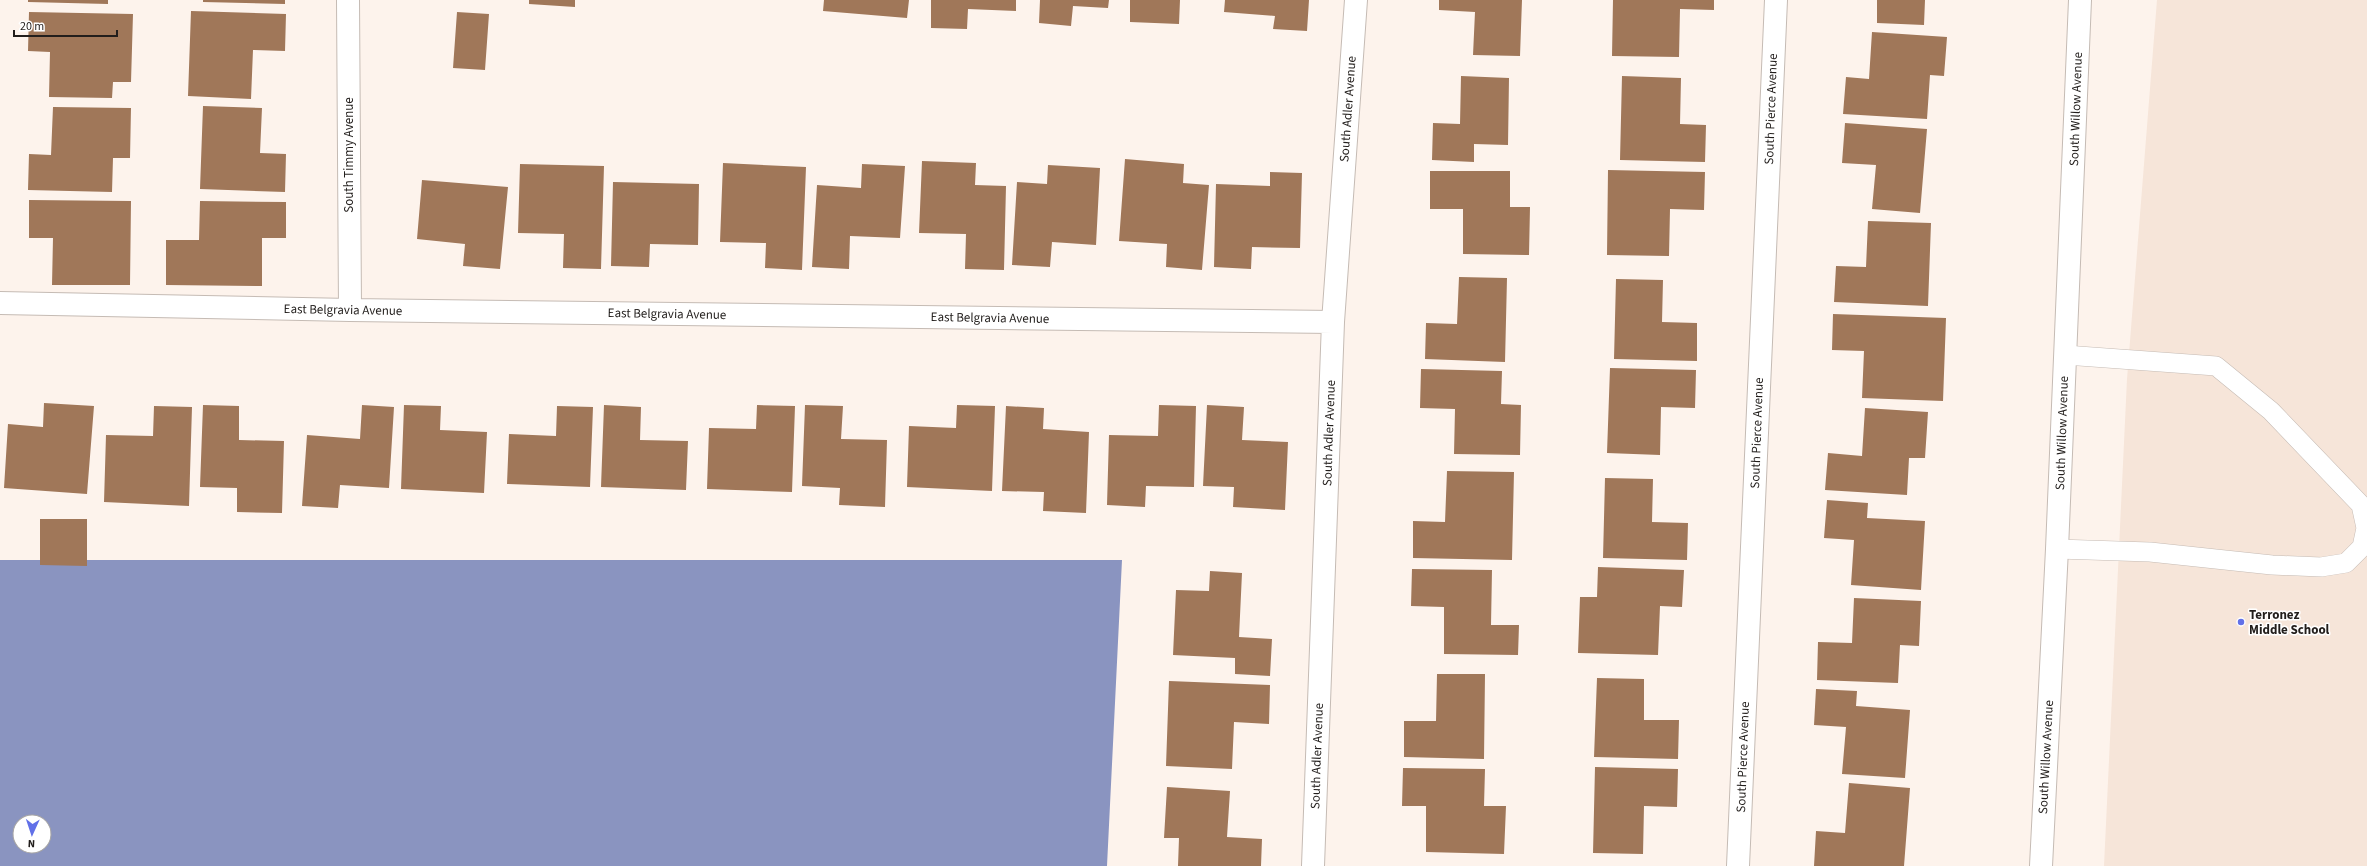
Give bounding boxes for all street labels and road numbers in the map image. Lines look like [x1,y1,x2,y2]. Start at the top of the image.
street label: South Willow Avenue [2065,52,2087,166]
street label: South Pierce Avenue [1760,53,1782,165]
street label: South Adler Avenue [1335,55,1361,163]
street label: South Timmy Avenue [340,97,358,213]
street label: East Belgravia Avenue [283,300,403,320]
street label: East Belgravia Avenue [607,304,727,324]
street label: East Belgravia Avenue [930,308,1050,328]
street label: South Willow Avenue [2051,376,2073,490]
street label: South Pierce Avenue [1746,377,1768,489]
street label: South Adler Avenue [1318,380,1340,486]
street label: South Willow Avenue [2034,700,2058,814]
street label: South Pierce Avenue [1732,701,1754,813]
street label: South Adler Avenue [1306,703,1328,809]

